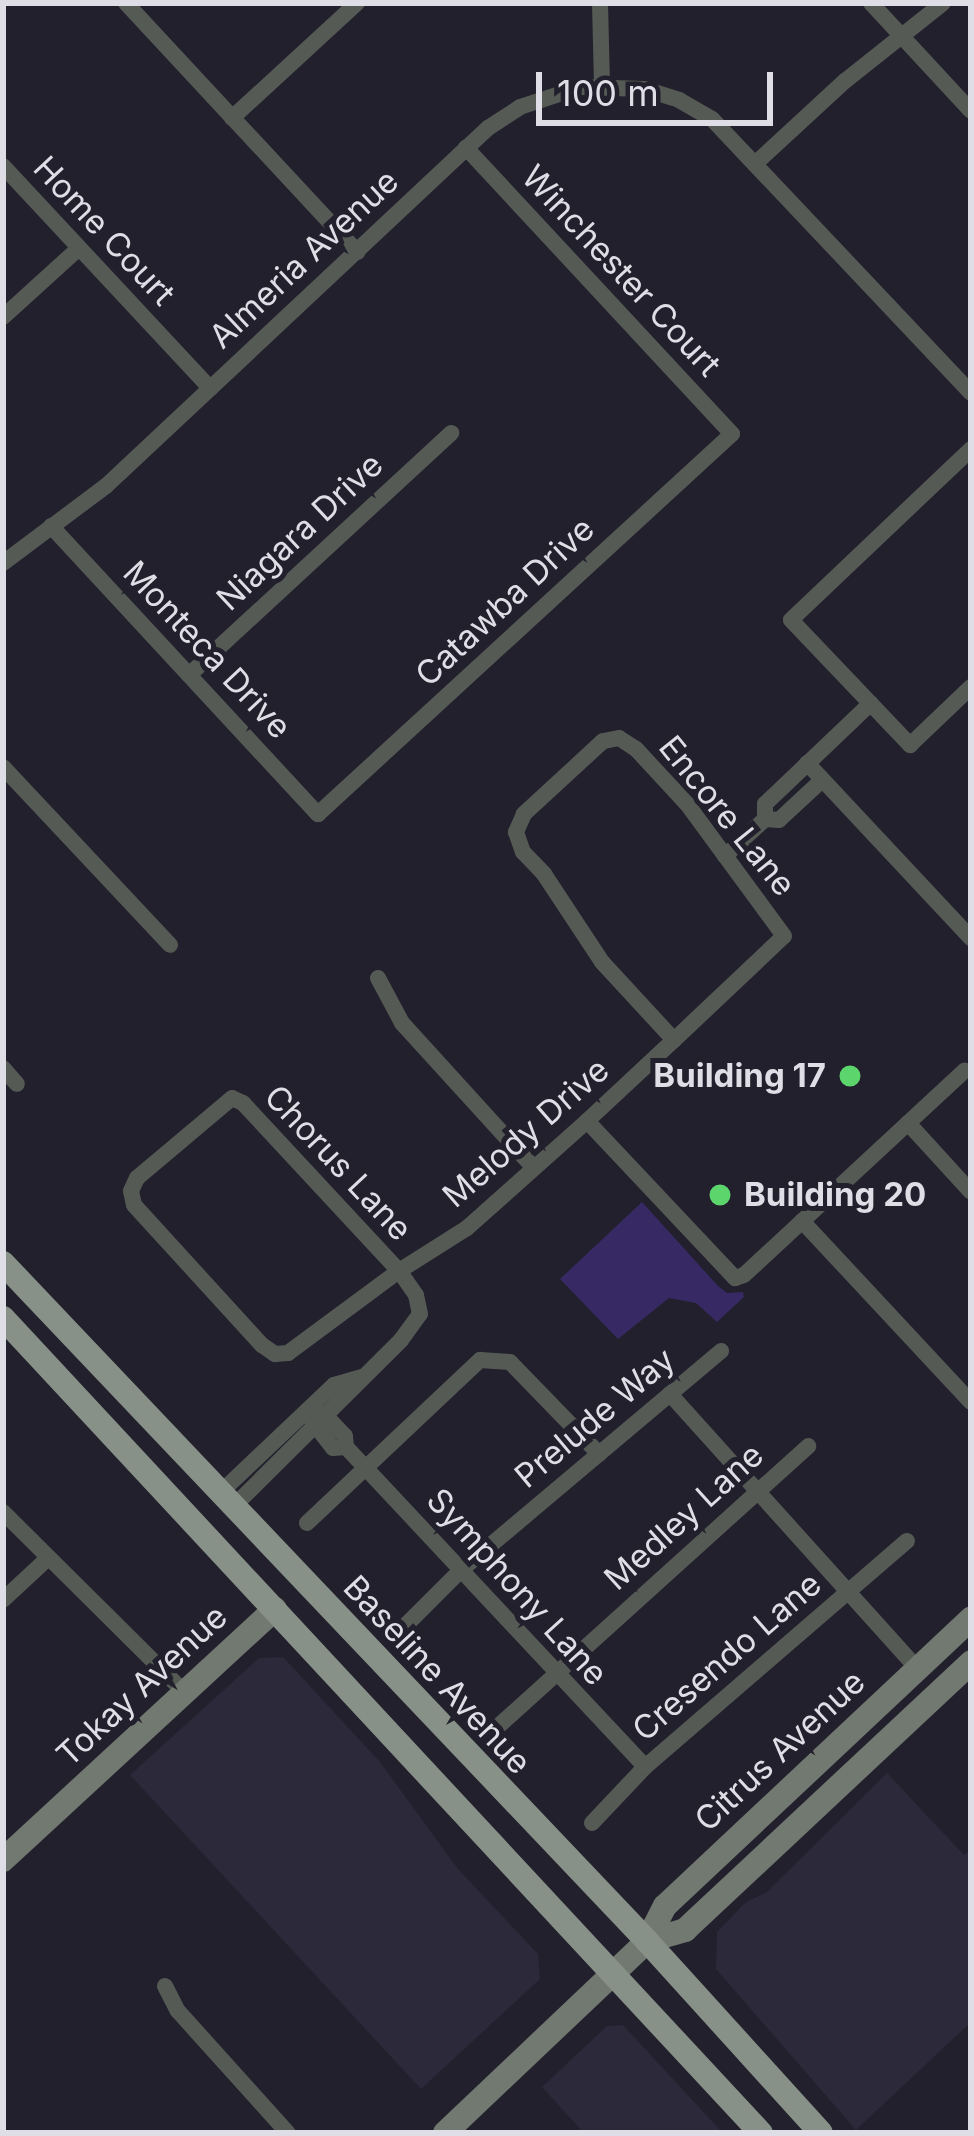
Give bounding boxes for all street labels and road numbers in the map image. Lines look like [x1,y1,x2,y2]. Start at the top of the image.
street label: Home Court [25,148,183,314]
street label: Winchester Court [513,157,729,385]
street label: Almeria Avenue [201,161,407,357]
street label: Niagara Drive [209,445,391,619]
street label: Catawba Drive [408,509,602,695]
street label: Monteca Drive [115,553,299,747]
street label: Encore Lane [650,728,804,904]
street label: Melody Drive [435,1050,617,1216]
street label: Chorus Lane [256,1077,420,1249]
street label: Prelude Way [507,1340,683,1496]
street label: Medley Lane [597,1436,771,1598]
street label: Symphony Lane [418,1481,616,1693]
street label: Cresendo Lane [625,1564,829,1750]
street label: Baseline Avenue [335,1568,539,1782]
street label: Tokay Avenue [49,1597,235,1775]
street label: Citrus Avenue [687,1662,873,1840]

